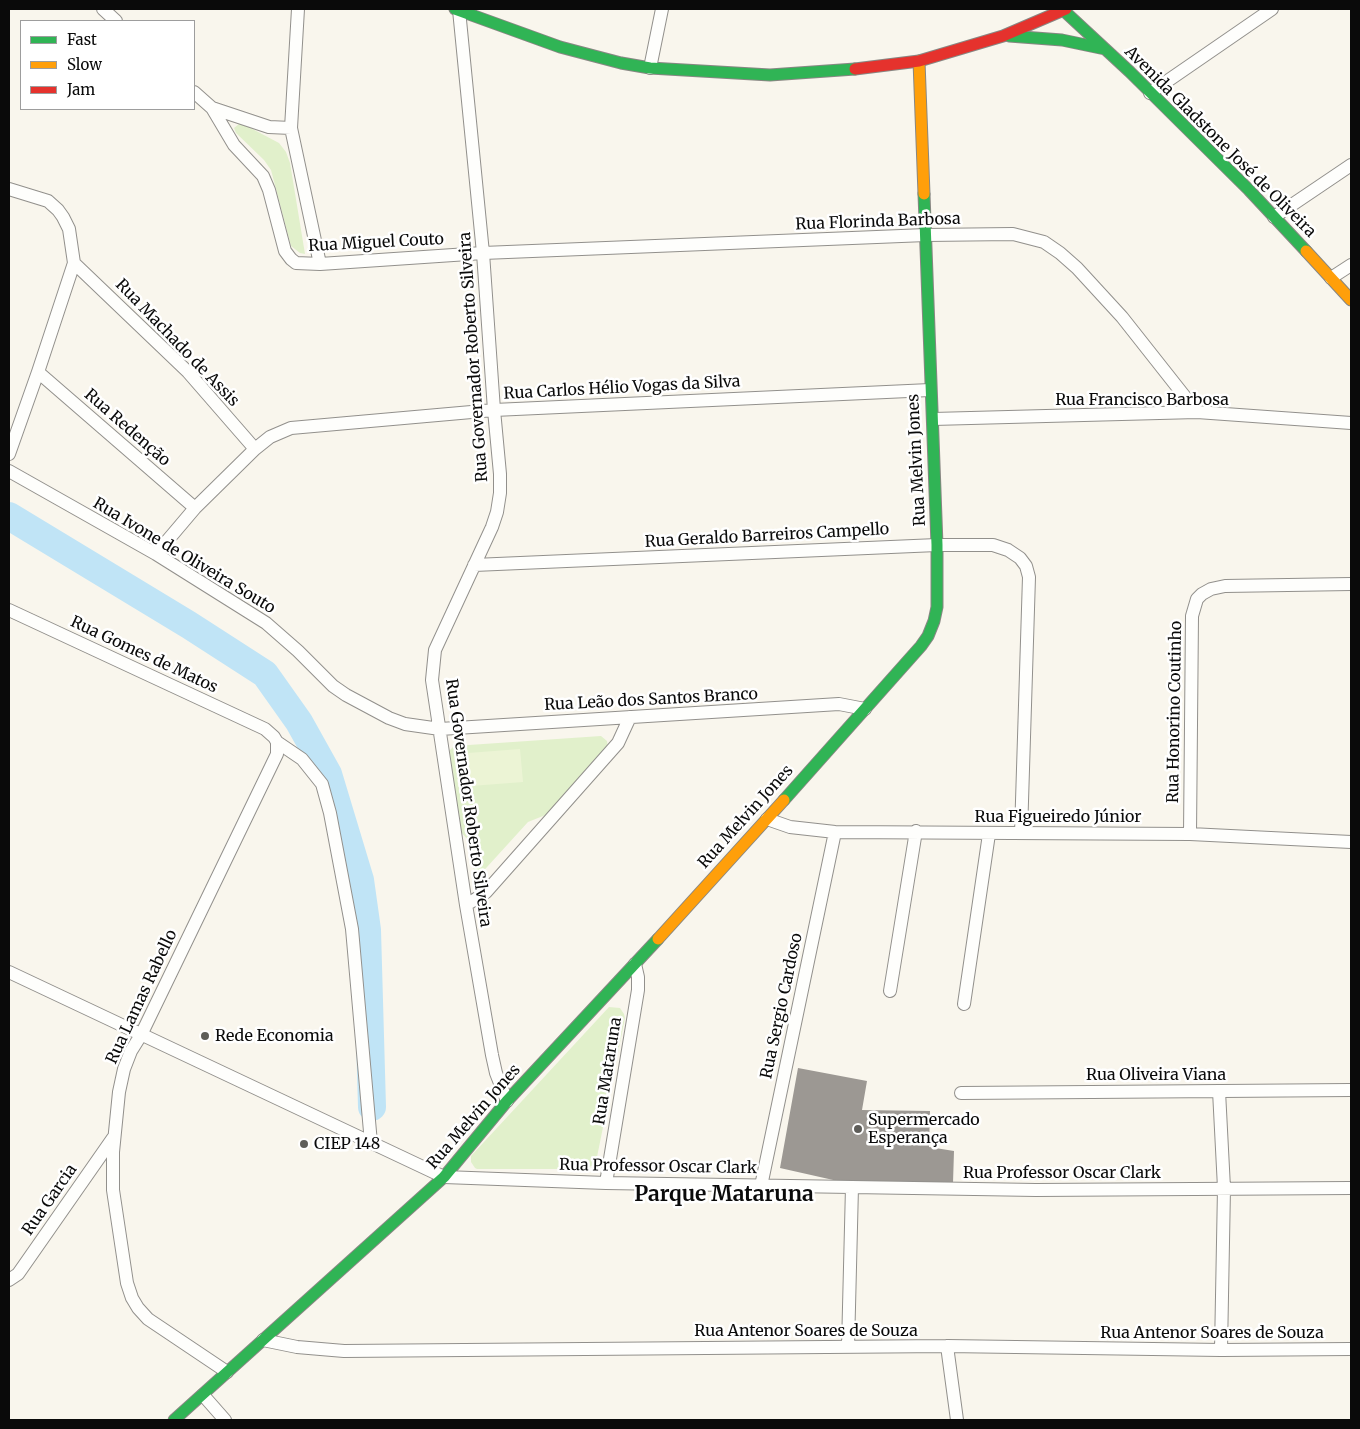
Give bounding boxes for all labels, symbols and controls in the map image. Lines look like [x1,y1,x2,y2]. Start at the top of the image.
legend [20,20,195,110]
text: Fast [67,30,97,49]
street label: Avenida Gladstone José de Oliveira [1120,42,1320,242]
text: Slow [67,55,102,74]
text: Jam [67,80,95,99]
street label: Rua Florinda Barbosa [795,210,961,234]
street label: Rua Miguel Couto [308,230,444,256]
street label: Rua Governador Roberto Silveira [456,231,492,483]
street label: Rua Machado de Assis [111,275,243,411]
street label: Rua Carlos Hélio Vogas da Silva [503,372,741,404]
street label: Rua Redenção [80,385,174,471]
street label: Rua Francisco Barbosa [1055,390,1229,410]
street label: Rua Melvin Jones [904,393,930,527]
street label: Rua Ivone de Oliveira Souto [89,494,279,618]
street label: Rua Geraldo Barreiros Campello [644,520,890,552]
street label: Rua Gomes de Matos [67,613,221,697]
street label: Rua Honorino Coutinho [1164,621,1186,803]
street label: Rua Governador Roberto Silveira [441,678,495,928]
street label: Rua Leão dos Santos Branco [544,685,758,715]
street label: Rua Melvin Jones [695,761,797,873]
street label: Rua Figueiredo Júnior [975,807,1141,827]
street label: Rua Lamas Rabello [103,927,181,1067]
street label: Rua Sergio Cardoso [757,931,807,1081]
street label: Rua Mataruna [590,1016,626,1126]
place label: Rede Economia [215,1026,334,1046]
marker: Rede Economia [199,1030,211,1042]
street label: Rua Melvin Jones [423,1061,525,1173]
street label: Rua Oliveira Viana [1086,1065,1226,1085]
place label: Supermercado Esperança [868,1110,980,1148]
marker: Supermercado Esperança [852,1123,864,1135]
place label: CIEP 148 [314,1134,380,1154]
marker: CIEP 148 [298,1138,310,1150]
street label: Rua Professor Oscar Clark [559,1156,757,1178]
street label: Rua Garcia [19,1161,81,1239]
street label: Rua Professor Oscar Clark [963,1163,1161,1183]
district label: Parque Mataruna [634,1182,814,1208]
street label: Rua Antenor Soares de Souza [694,1321,918,1341]
street label: Rua Antenor Soares de Souza [1100,1323,1324,1343]

